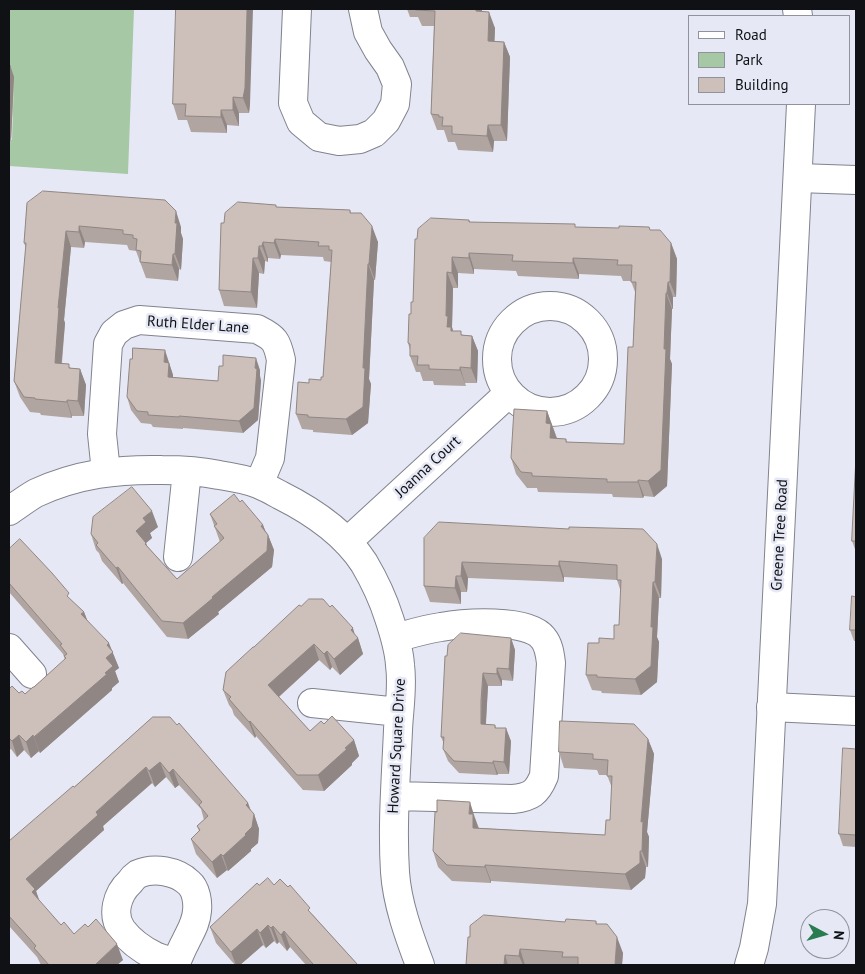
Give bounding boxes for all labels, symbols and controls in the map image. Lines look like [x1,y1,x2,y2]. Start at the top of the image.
legend [688,15,850,105]
text: Road [735,25,767,44]
text: Park [735,50,763,69]
text: Building [735,75,789,94]
street label: Ruth Elder Lane [146,312,250,338]
street label: Joanna Court [392,432,464,502]
street label: Greene Tree Road [768,479,792,591]
street label: Howard Square Drive [384,678,410,814]
north arrow [800,909,850,959]
text: N [829,930,848,941]

